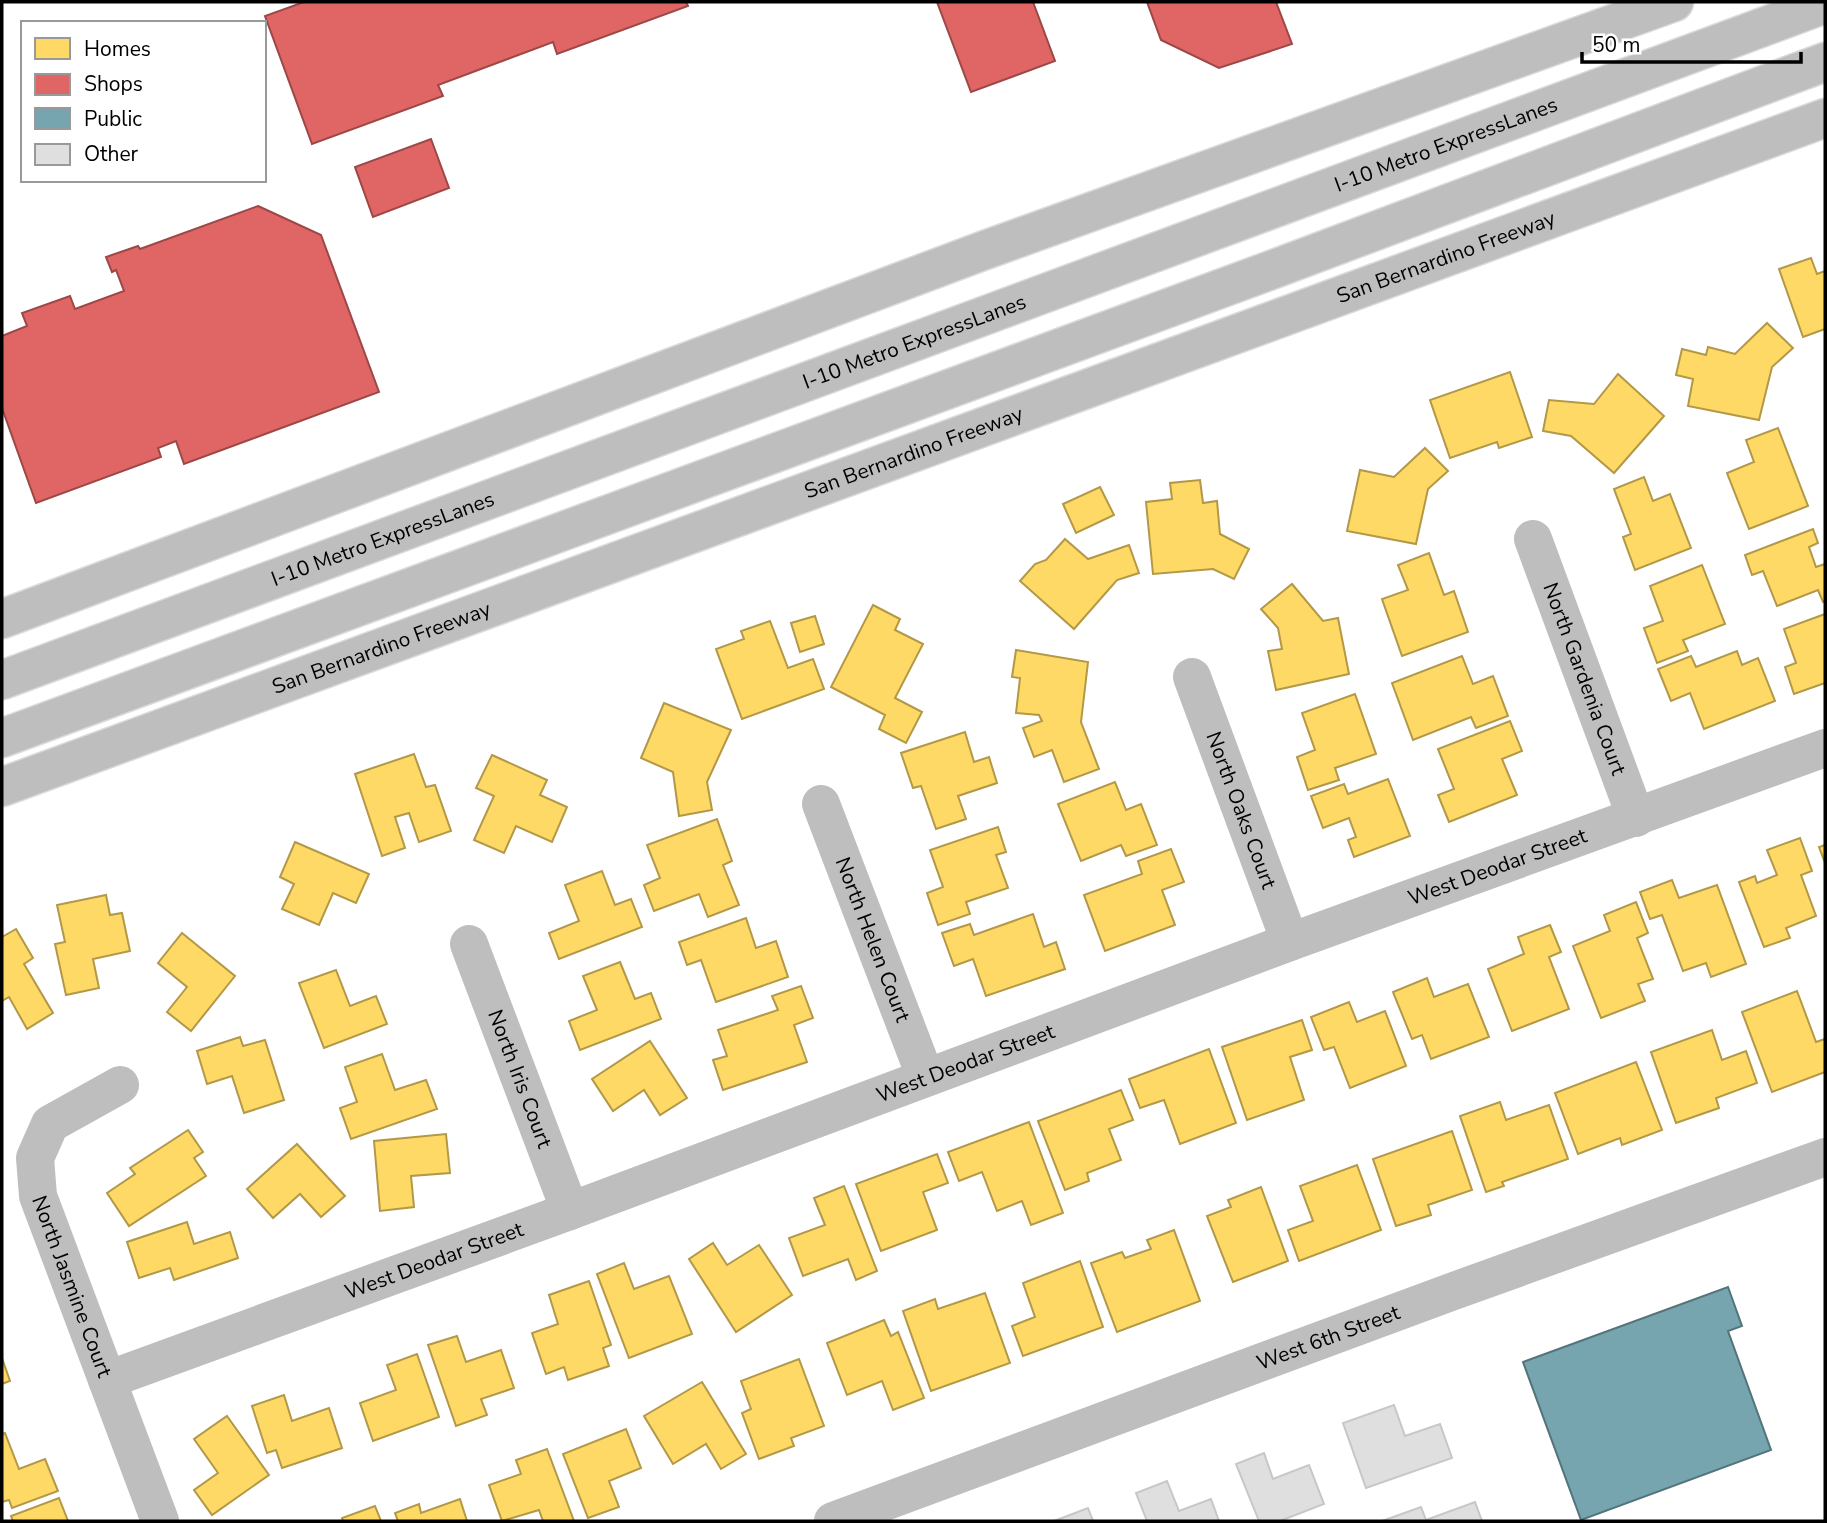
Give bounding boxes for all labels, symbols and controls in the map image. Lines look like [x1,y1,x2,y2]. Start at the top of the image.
legend [21,21,266,182]
scale bar [1582,21,1801,65]
text: 50 m [1592,31,1641,59]
text: Homes [84,35,151,63]
text: Shops [84,70,143,98]
street label: I-10 Metro ExpressLanes [1330,90,1561,199]
text: Public [84,105,142,133]
text: Other [84,140,139,168]
street label: San Bernardino Freeway [1333,204,1559,310]
street label: I-10 Metro ExpressLanes [799,288,1030,396]
street label: San Bernardino Freeway [800,399,1027,505]
street label: I-10 Metro ExpressLanes [267,485,498,593]
street label: North Gardenia Court [1536,579,1633,779]
street label: San Bernardino Freeway [268,595,495,701]
street label: North Oaks Court [1199,728,1283,893]
street label: West Deodar Street [1404,821,1591,912]
street label: North Helen Court [829,853,917,1026]
street label: North Iris Court [481,1006,559,1152]
street label: West Deodar Street [872,1017,1059,1109]
street label: North Jasmine Court [25,1192,119,1382]
street label: West Deodar Street [341,1215,528,1306]
street label: West 6th Street [1253,1298,1404,1377]

